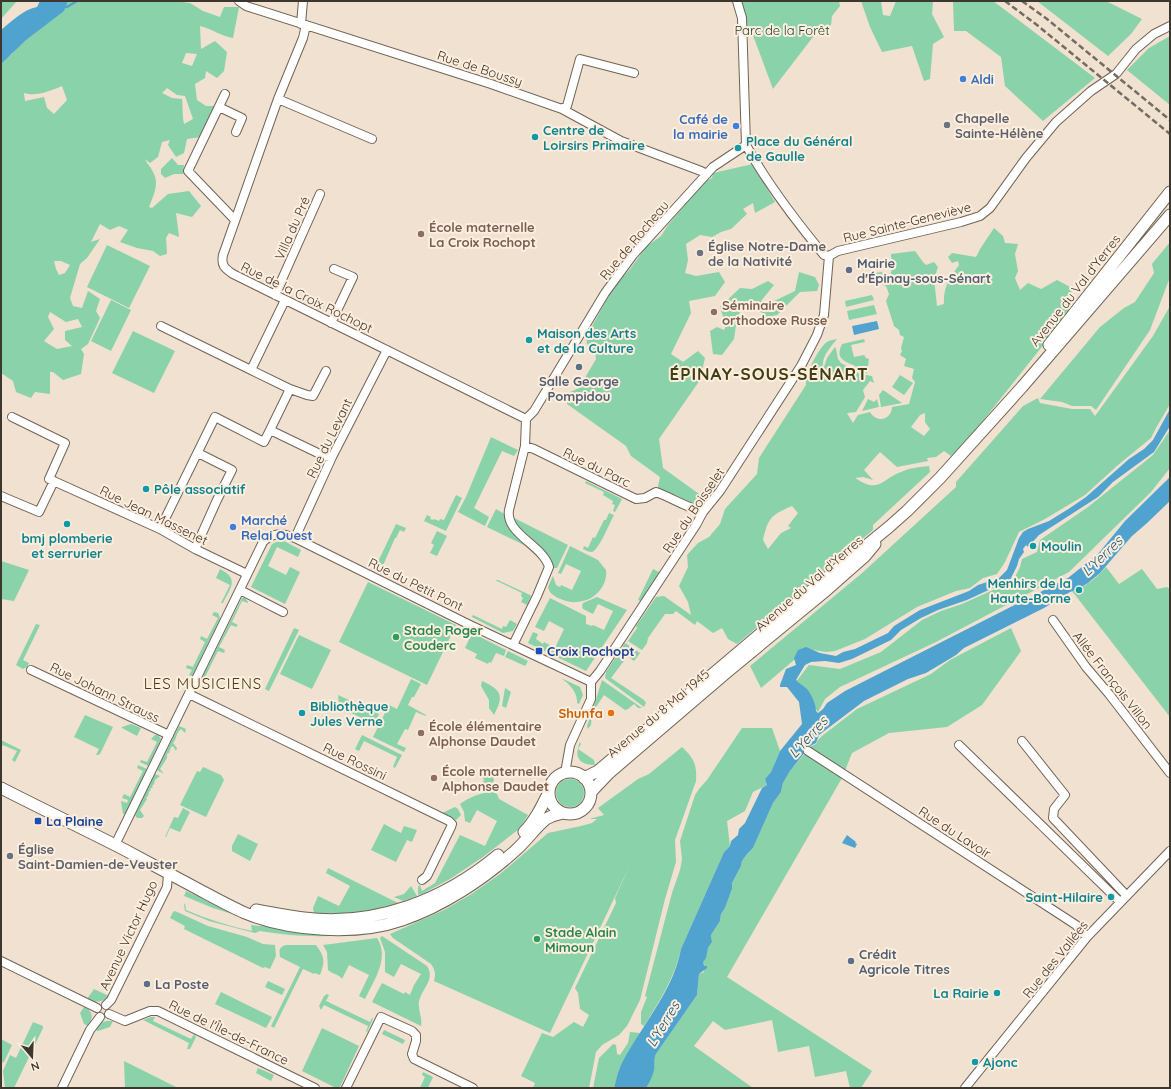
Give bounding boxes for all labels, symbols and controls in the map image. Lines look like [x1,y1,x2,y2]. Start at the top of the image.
park label: Parc de la Forêt [734,22,830,38]
street label: Rue de Boussy [435,47,525,89]
place label: Aldi [971,71,994,87]
marker: Aldi [958,74,968,84]
place label: Chapelle Sainte-Hélène [955,110,1044,141]
place label: Café de la mairie [673,111,728,142]
marker: Chapelle Sainte-Hélène [942,120,952,130]
marker: Café de la mairie [731,121,741,131]
place label: Centre de Loirsirs Primaire [543,122,645,153]
marker: Centre de Loirsirs Primaire [530,132,540,142]
place label: Place du Général de Gaulle [746,133,853,164]
marker: Place du Général de Gaulle [733,143,743,153]
street label: Villa du Pré [271,194,313,262]
street label: Rue de Rocheau [596,197,672,283]
street label: Rue Sainte-Geneviève [841,198,973,246]
place label: École maternelle La Croix Rochopt [429,219,536,250]
marker: École maternelle La Croix Rochopt [416,229,426,239]
street label: Avenue du Val d'Yerres [1026,231,1124,349]
place label: Église Notre-Dame de la Nativité [708,238,826,269]
marker: Église Notre-Dame de la Nativité [695,248,705,258]
place label: Mairie d'Épinay-sous-Sénart [857,255,991,286]
street label: Rue de la Croix Rochopt [239,258,375,336]
marker: Mairie d'Épinay-sous-Sénart [844,265,854,275]
place label: Séminaire orthodoxe Russe [722,297,828,328]
marker: Séminaire orthodoxe Russe [709,307,719,317]
place label: Maison des Arts et de la Culture [537,325,636,356]
marker: Maison des Arts et de la Culture [524,335,534,345]
marker: Salle George Pompidou [574,362,584,372]
district label: ÉPINAY-SOUS-SÉNART [669,363,869,384]
place label: Salle George Pompidou [539,373,619,404]
street label: Rue du Levant [303,396,355,480]
street label: Rue du Parc [561,444,634,490]
street label: Rue du Boisselet [659,464,727,556]
place label: Pôle associatif [154,481,246,497]
street label: Rue Jean Massenet [97,482,211,548]
marker: Pôle associatif [141,484,151,494]
place label: Marché Relai Ouest [241,512,313,543]
marker: bmj plomberie et serrurier [62,519,72,529]
marker: Marché Relai Ouest [228,522,238,532]
place label: bmj plomberie et serrurier [21,530,113,561]
water label: L'Yerres [1078,531,1127,580]
street label: Avenue du Val d'Yerres [752,532,866,634]
place label: Moulin [1041,538,1082,554]
marker: Moulin [1028,541,1038,551]
street label: Rue du Petit Pont [366,554,466,614]
place label: Menhirs de la Haute-Borne [988,575,1071,606]
marker: Menhirs de la Haute-Borne [1074,585,1084,595]
place label: Stade Roger Couderc [404,622,483,653]
street label: Allée François Villon [1070,628,1156,732]
marker: Stade Roger Couderc [391,632,401,642]
place label: Croix Rochopt [547,643,635,659]
marker: Croix Rochopt [534,646,544,656]
street label: Rue Johann Strauss [48,659,162,725]
street label: Avenue du 8 Mai 1945 [604,666,712,760]
district label: LES MUSICIENS [144,674,262,693]
place label: Bibliothèque Jules Verne [310,698,389,729]
place label: Shunfa [558,705,603,721]
marker: Bibliothèque Jules Verne [297,708,307,718]
marker: Shunfa [606,708,616,718]
water label: L'Yerres [784,711,832,762]
place label: École élémentaire Alphonse Daudet [429,718,542,749]
marker: École élémentaire Alphonse Daudet [416,728,426,738]
street label: Rue Rossini [321,739,389,783]
place label: École maternelle Alphonse Daudet [442,763,549,794]
marker: École maternelle Alphonse Daudet [429,773,439,783]
street label: Rue du Lavoir [916,803,994,861]
place label: La Plaine [46,813,103,829]
marker: La Plaine [33,816,43,826]
place label: Église Saint-Damien-de-Veuster [18,841,178,872]
marker: Église Saint-Damien-de-Veuster [5,851,15,861]
street label: Avenue Victor Hugo [96,877,161,992]
place label: Saint-Hilaire [1026,889,1103,905]
marker: Saint-Hilaire [1106,892,1116,902]
street label: Rue des Vallées [1019,917,1091,1001]
place label: Stade Alain Mimoun [545,924,617,955]
marker: Stade Alain Mimoun [532,934,542,944]
place label: Crédit Agricole Titres [859,946,950,977]
marker: Crédit Agricole Titres [846,956,856,966]
place label: La Poste [155,976,209,992]
marker: La Poste [142,979,152,989]
place label: La Rairie [933,985,989,1001]
marker: La Rairie [992,988,1002,998]
street label: Rue de l'Île-de-France [166,996,292,1068]
water label: L'Yerres [642,997,684,1050]
north arrow [12,1037,52,1077]
place label: Ajonc [983,1054,1018,1070]
marker: Ajonc [970,1057,980,1067]
text: N [29,1059,41,1074]

